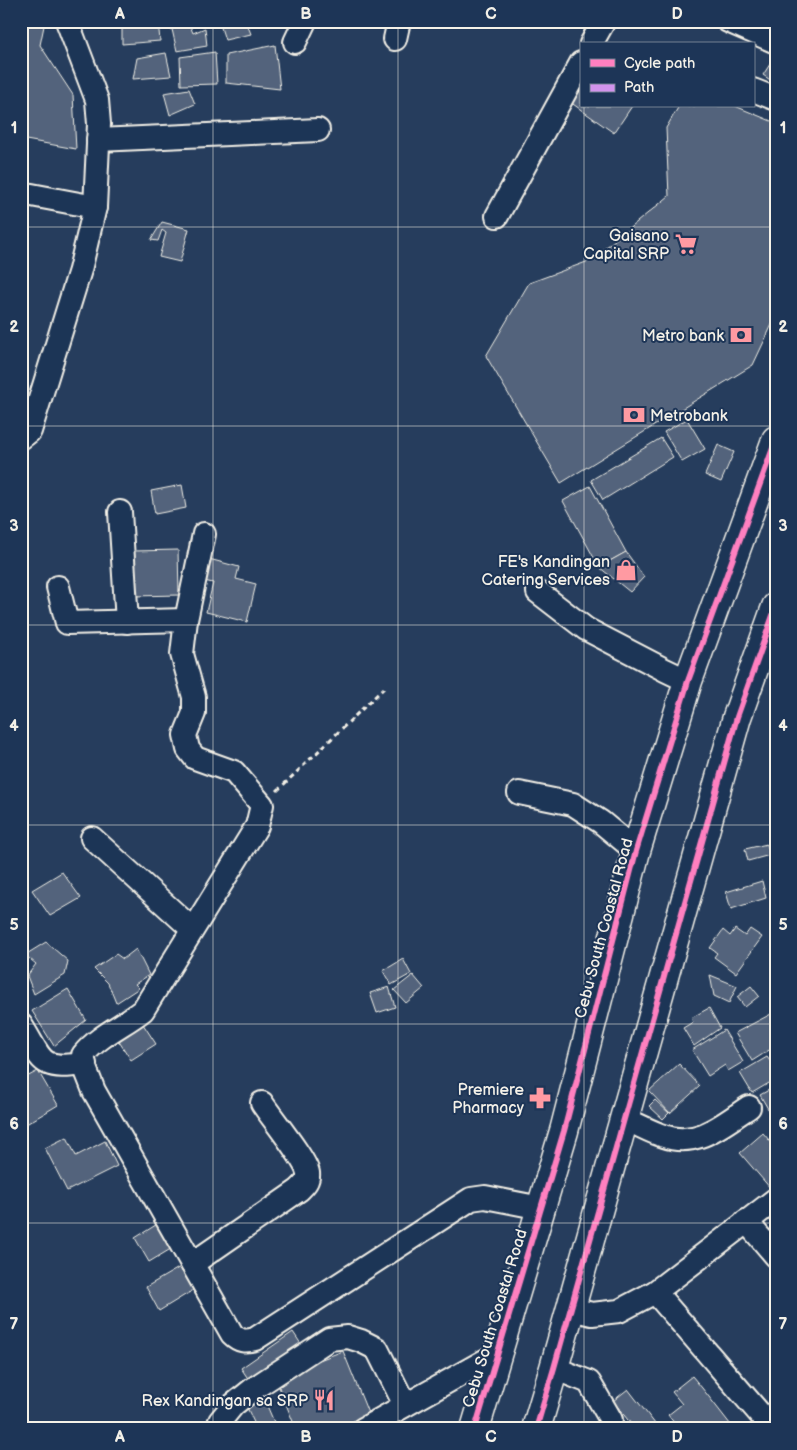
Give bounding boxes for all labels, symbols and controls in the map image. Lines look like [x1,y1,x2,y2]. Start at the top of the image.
text: A [114,5,125,24]
text: B [300,5,312,24]
text: C [485,5,497,24]
text: D [671,5,683,24]
legend [580,42,754,108]
text: Cycle path [624,54,695,73]
text: Path [624,78,654,97]
text: 1 [11,119,17,138]
text: 1 [780,119,786,138]
place label: Gaisano Capital SRP [583,227,669,264]
supermarket icon: Gaisano Capital SRP [673,231,699,257]
text: 2 [9,318,19,337]
text: 2 [778,318,788,337]
bank icon: Metro bank [728,322,754,348]
place label: Metro bank [642,327,724,346]
bank icon: Metrobank [621,402,647,428]
place label: Metrobank [650,407,728,426]
text: 3 [9,517,19,536]
text: 3 [778,517,788,536]
place label: FE's Kandingan Catering Services [482,553,610,590]
shop icon: FE's Kandingan Catering Services [613,557,639,583]
text: 4 [9,717,19,736]
text: 4 [778,717,788,736]
street label: Cebu South Coastal Road [571,836,638,1021]
text: 5 [9,916,19,935]
text: 5 [778,916,788,935]
place label: Premiere Pharmacy [452,1081,525,1118]
pharmacy icon: Premiere Pharmacy [527,1085,553,1111]
text: 6 [9,1115,19,1134]
text: 6 [778,1115,788,1134]
street label: Cebu South Coastal Road [459,1227,532,1410]
text: 7 [10,1315,19,1334]
text: 7 [779,1315,788,1334]
restaurant icon: Rex Kandingan sa SRP [311,1387,337,1413]
place label: Rex Kandingan sa SRP [142,1392,308,1411]
text: A [114,1428,125,1447]
text: B [300,1428,312,1447]
text: C [485,1428,497,1447]
text: D [671,1428,683,1447]

